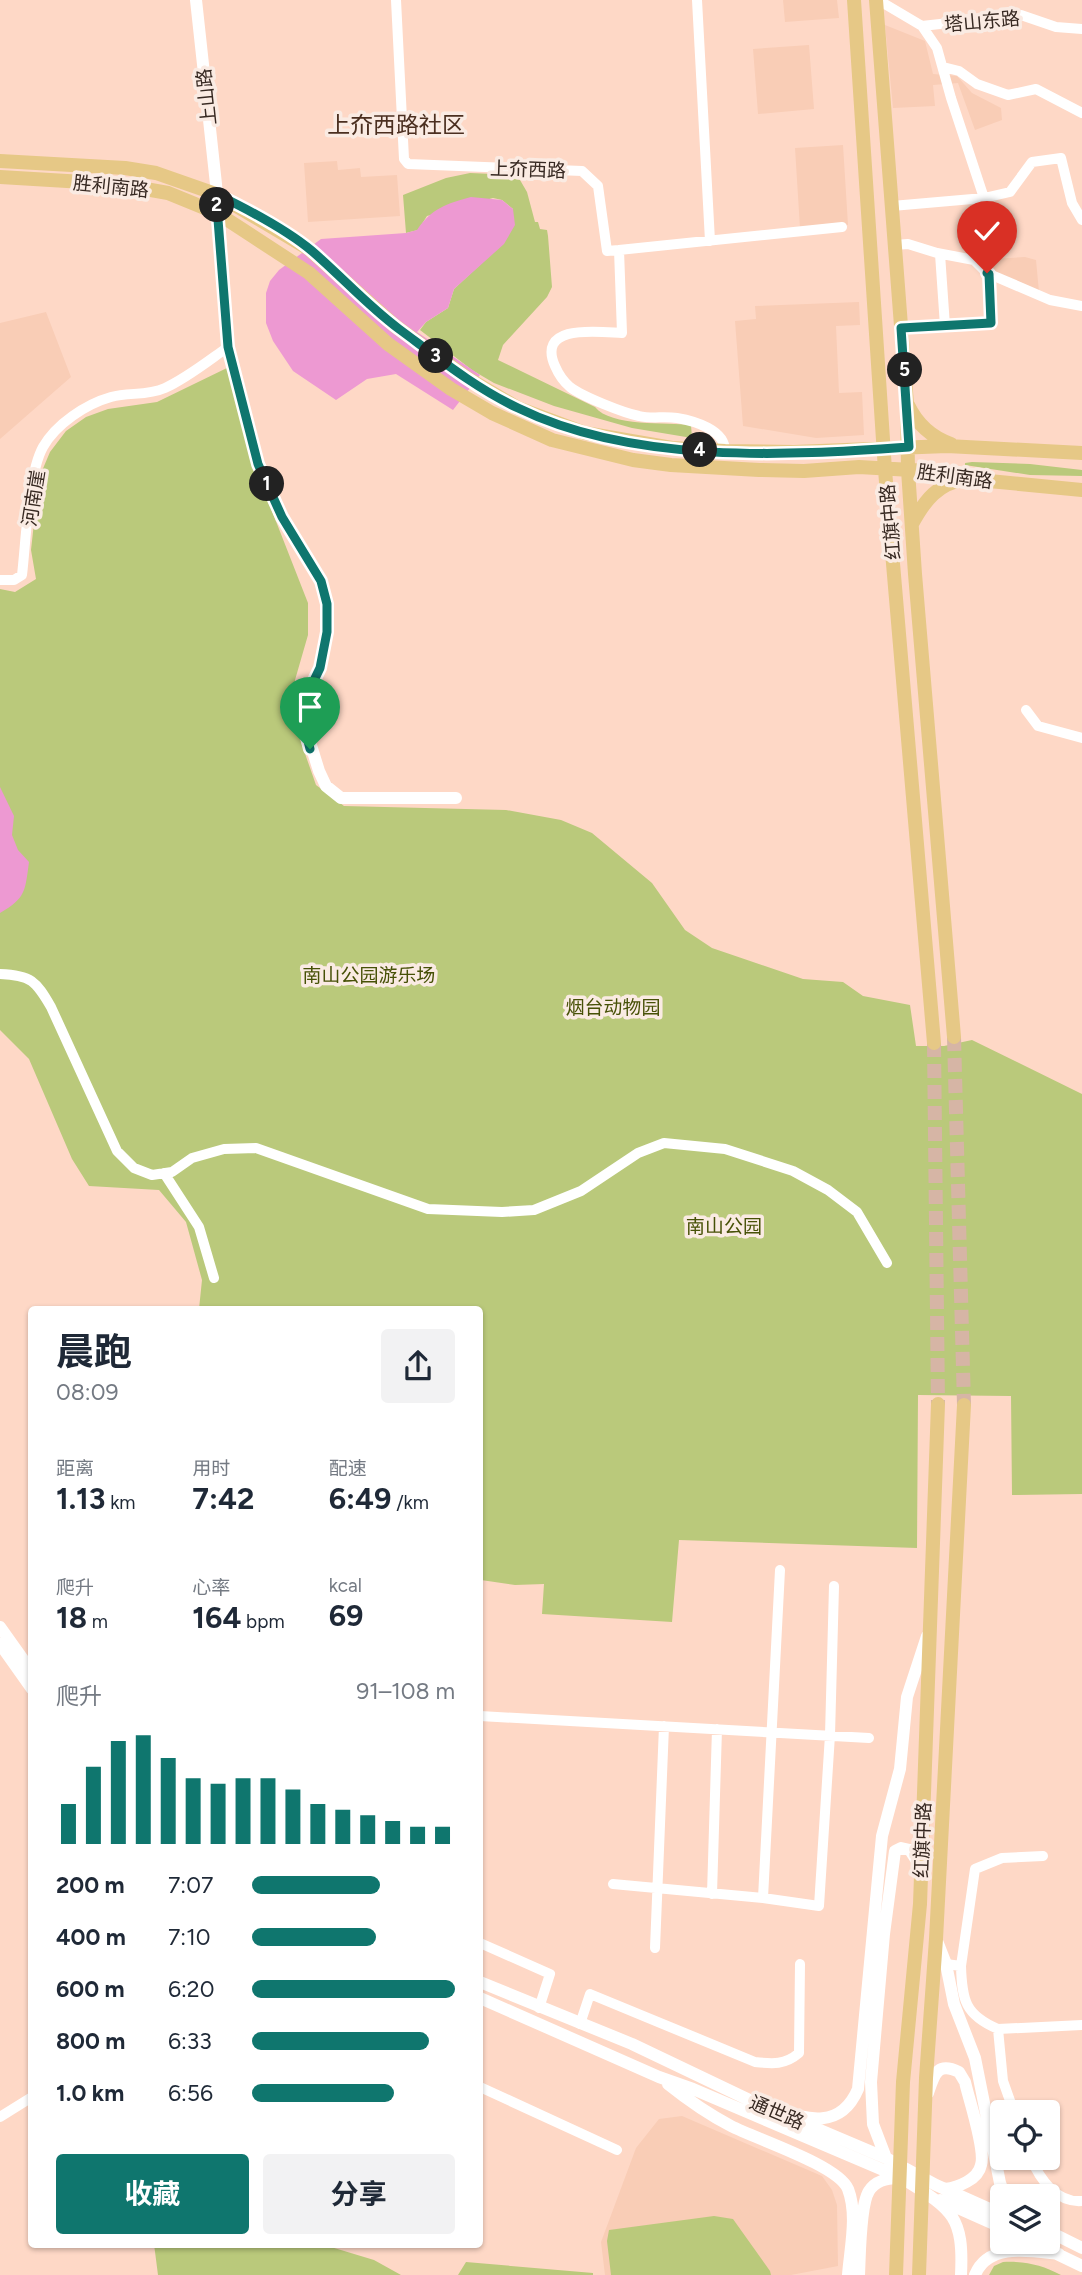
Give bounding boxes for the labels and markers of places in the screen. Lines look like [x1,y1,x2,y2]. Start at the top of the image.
pin: 2 [200,188,234,222]
pin [957,201,1017,273]
pin: 3 [418,338,453,374]
pin: 5 [888,352,922,388]
pin: 4 [682,433,718,468]
pin: 1 [250,466,284,502]
pin [280,677,340,749]

